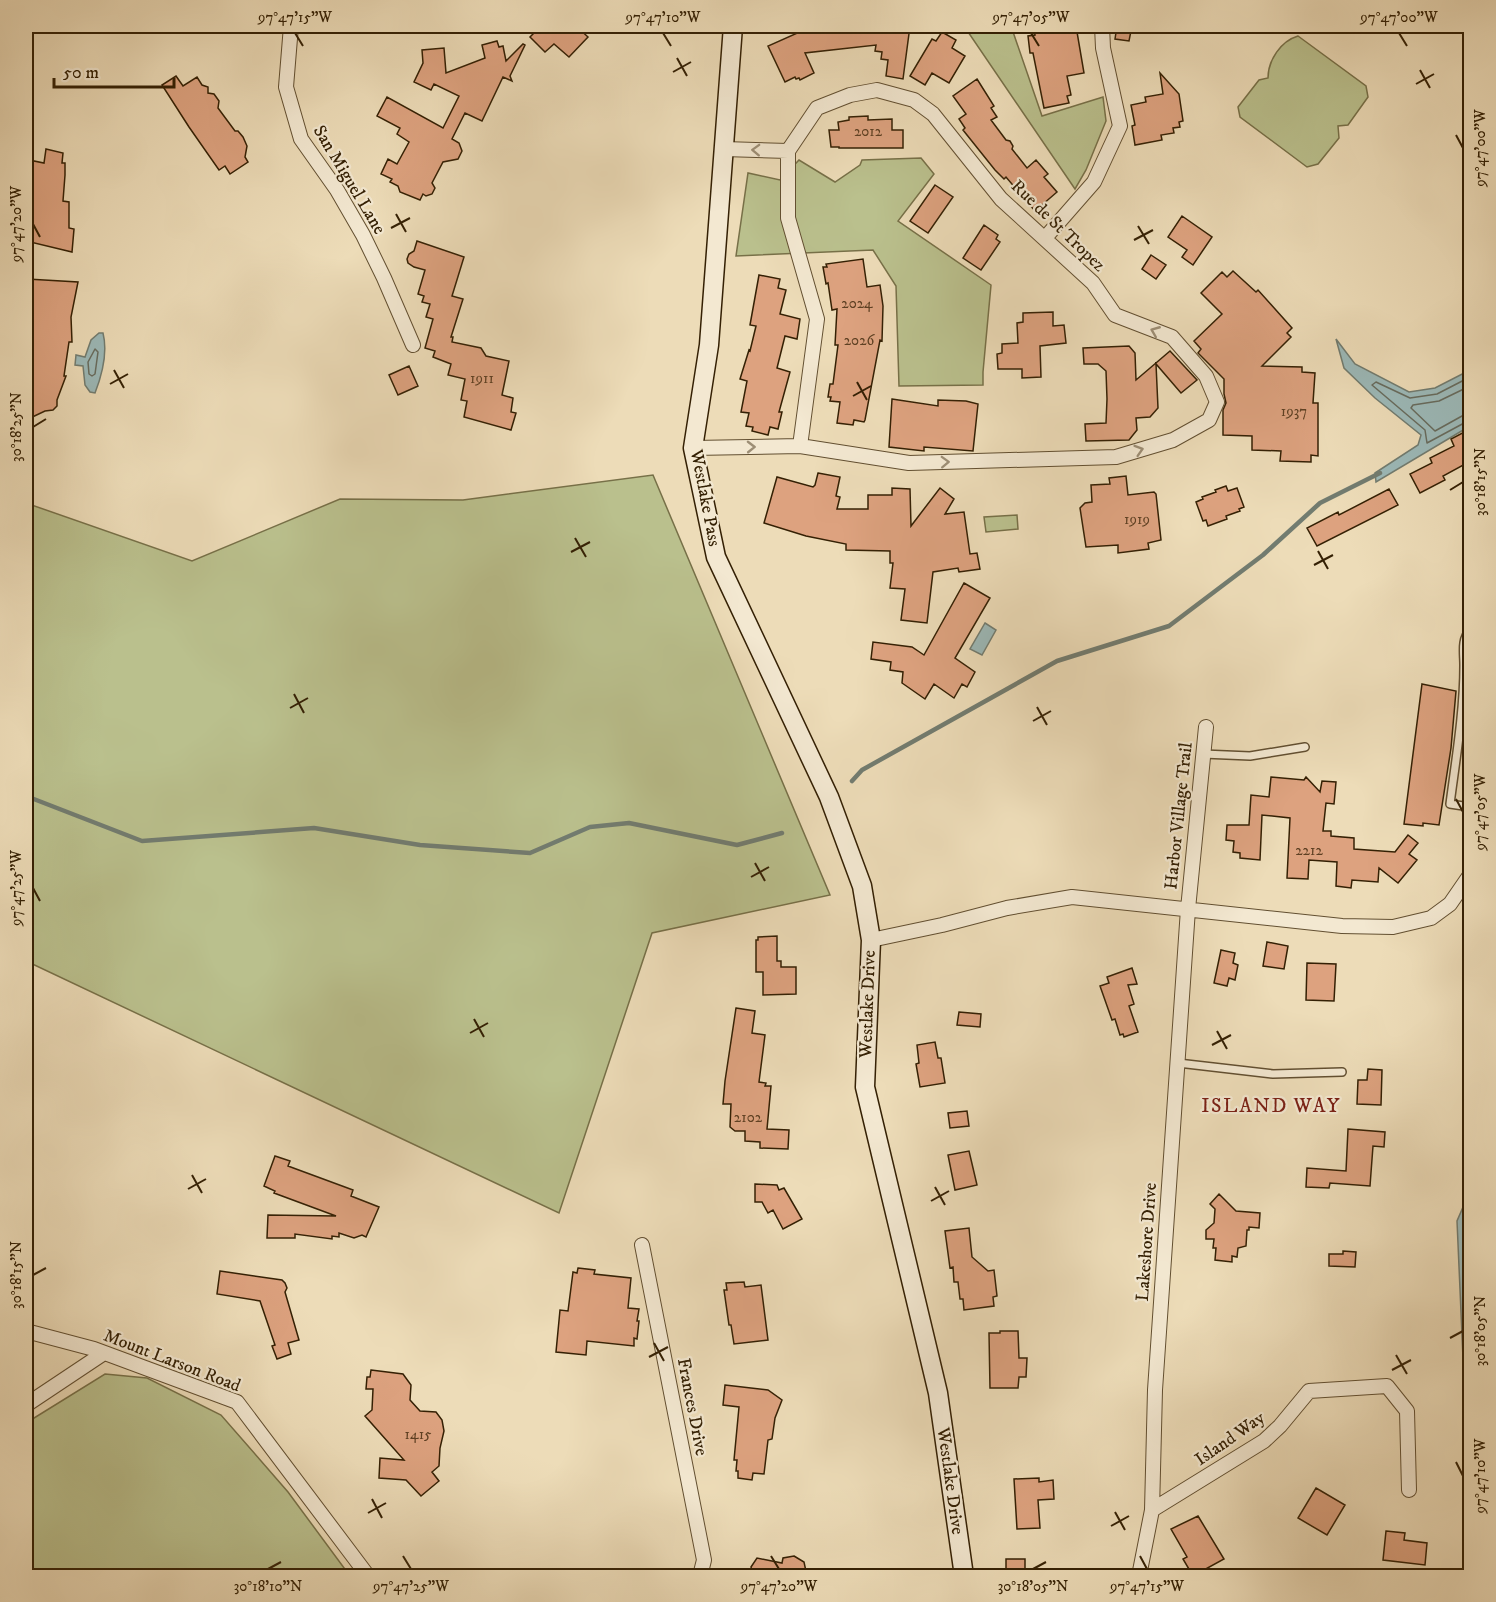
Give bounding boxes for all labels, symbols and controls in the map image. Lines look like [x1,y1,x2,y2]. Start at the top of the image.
text: 97°47'15"W [257,8,332,27]
text: 97°47'10"W [625,8,701,27]
text: 97°47'05"W [992,8,1070,27]
text: 97°47'00"W [1359,8,1438,27]
scale bar [54,51,174,89]
text: 50 m [63,62,99,84]
text: 97°47'00"W [1471,109,1490,188]
street label: San Miguel Lane [308,122,390,238]
house number: 2012 [854,122,883,141]
one-way arrow [752,143,761,156]
street label: Rue de St Tropez [1006,175,1110,277]
text: 97°47'20"W [7,185,26,263]
house number: 2024 [841,294,873,313]
one-way arrow [1150,326,1161,338]
house number: 2026 [844,331,875,350]
house number: 1911 [470,369,494,388]
text: 30°18'25"N [7,392,26,462]
house number: 1937 [1281,402,1307,421]
one-way arrow [747,441,756,453]
one-way arrow [1133,445,1144,457]
street label: Westlake Pass [685,447,725,548]
text: 30°18'15"N [1471,448,1490,516]
one-way arrow [940,456,949,468]
house number: 1919 [1124,510,1150,529]
street label: Harbor Village Trail [1160,741,1198,891]
text: 97°47'05"W [1471,773,1490,851]
house number: 2212 [1295,841,1323,860]
text: 97°47'25"W [7,850,26,927]
street label: Westlake Drive [855,950,881,1059]
district label: ISLAND WAY [1201,1094,1341,1119]
house number: 2102 [734,1108,763,1127]
street label: Lakeshore Drive [1132,1182,1162,1302]
text: 30°18'15"N [7,1241,26,1309]
text: 30°18'05"N [1471,1296,1490,1366]
street label: Mount Larson Road [100,1325,244,1397]
street label: Frances Drive [672,1356,712,1458]
street label: Island Way [1191,1407,1270,1471]
house number: 1415 [404,1425,432,1444]
street label: Westlake Drive [931,1425,968,1536]
text: 97°47'10"W [1471,1438,1490,1514]
text: 30°18'10"N [234,1577,302,1596]
text: 97°47'25"W [372,1577,449,1596]
text: 97°47'20"W [740,1577,818,1596]
text: 30°18'05"N [998,1577,1068,1596]
text: 97°47'15"W [1109,1577,1184,1596]

